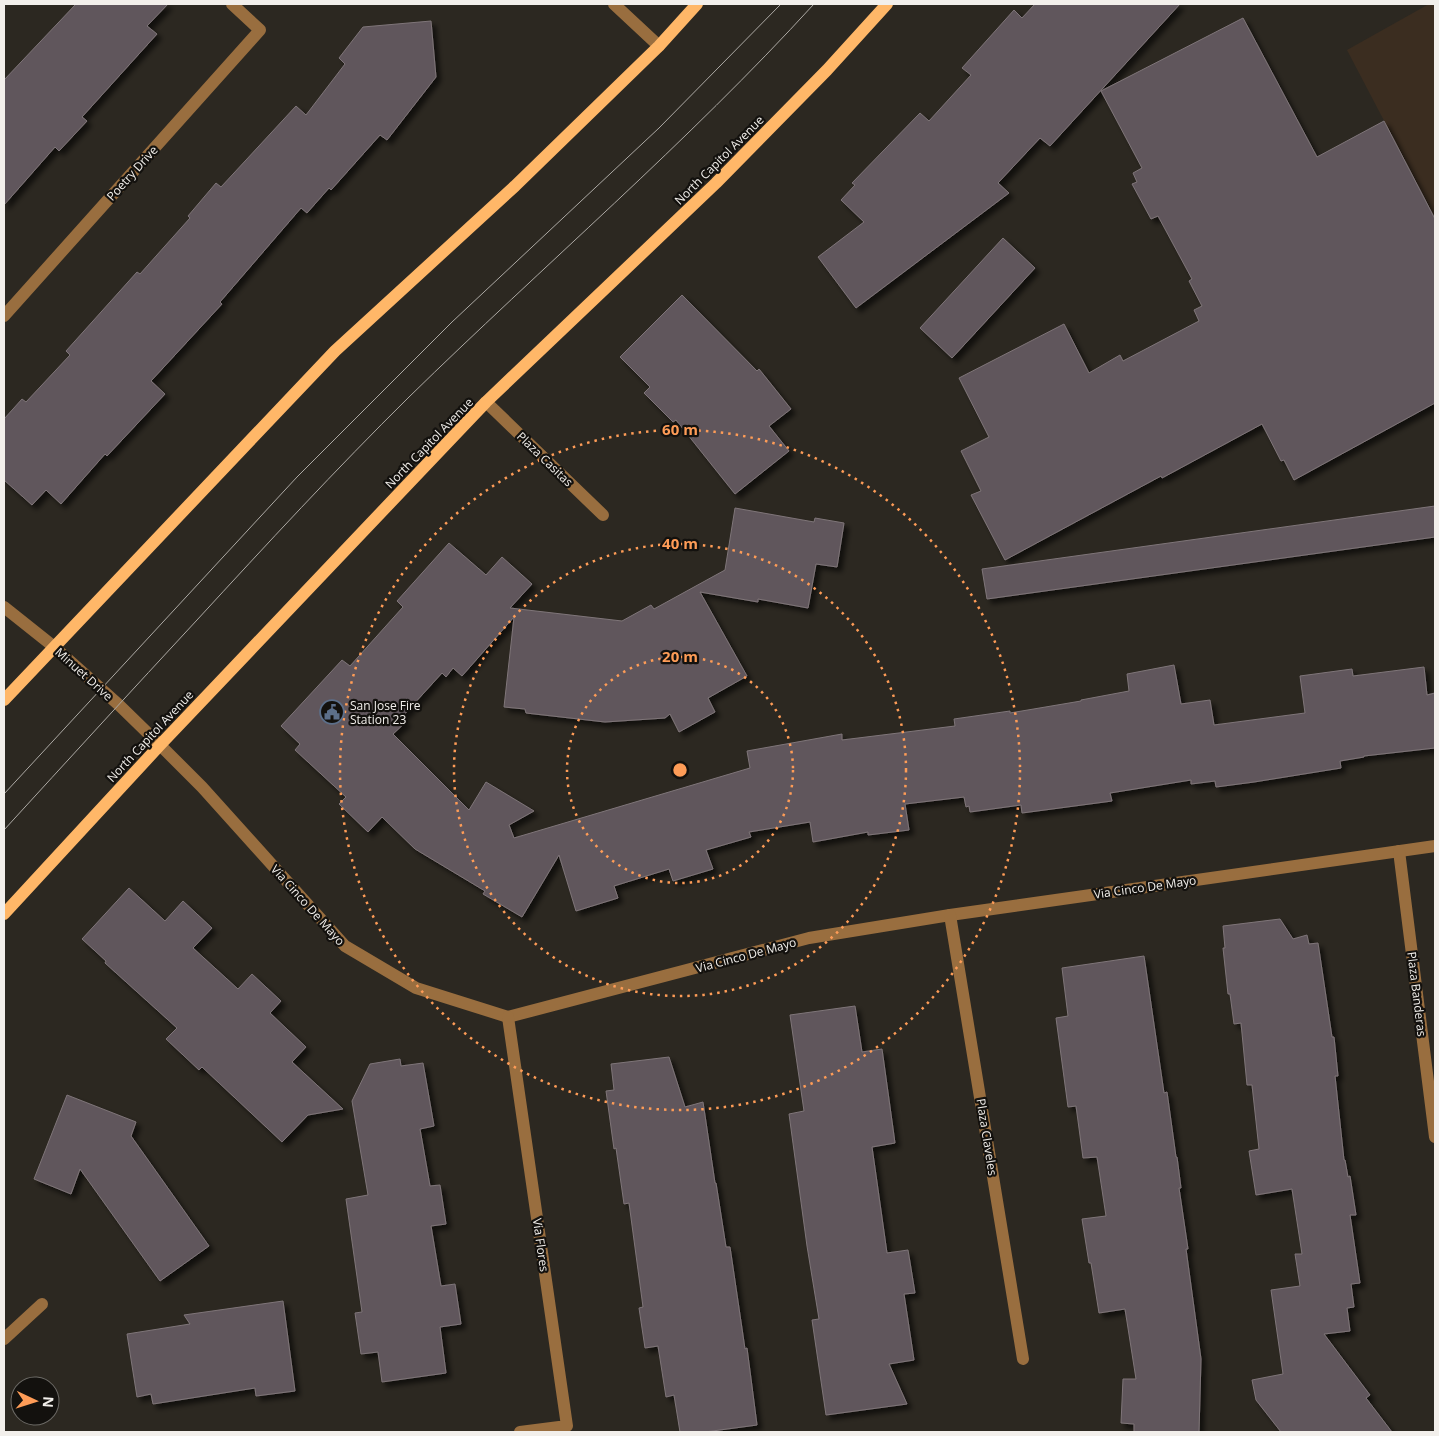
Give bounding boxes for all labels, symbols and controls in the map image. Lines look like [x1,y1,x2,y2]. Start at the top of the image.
street label: North Capitol Avenue [671,111,768,208]
street label: Poetry Drive [103,142,162,204]
street label: North Capitol Avenue [381,394,477,492]
text: 60 m [662,419,698,439]
street label: Plaza Casitas [513,428,577,490]
text: 40 m [662,533,698,553]
street label: Minuet Drive [52,644,117,705]
text: 20 m [662,646,698,666]
street label: North Capitol Avenue [103,686,197,786]
place label: San Jose Fire Station 23 [350,697,421,728]
public building icon: San Jose Fire Station 23 [319,699,345,725]
centre of rings [671,761,689,779]
street label: Via Cinco De Mayo [267,861,349,949]
street label: Via Cinco De Mayo [1093,871,1197,903]
street label: Via Cinco De Mayo [694,933,798,977]
street label: Plaza Banderas [1403,951,1431,1038]
street label: Plaza Claveles [973,1097,1002,1177]
street label: Via Flores [529,1217,553,1273]
north arrow [10,1376,60,1426]
text: N [39,1396,58,1408]

